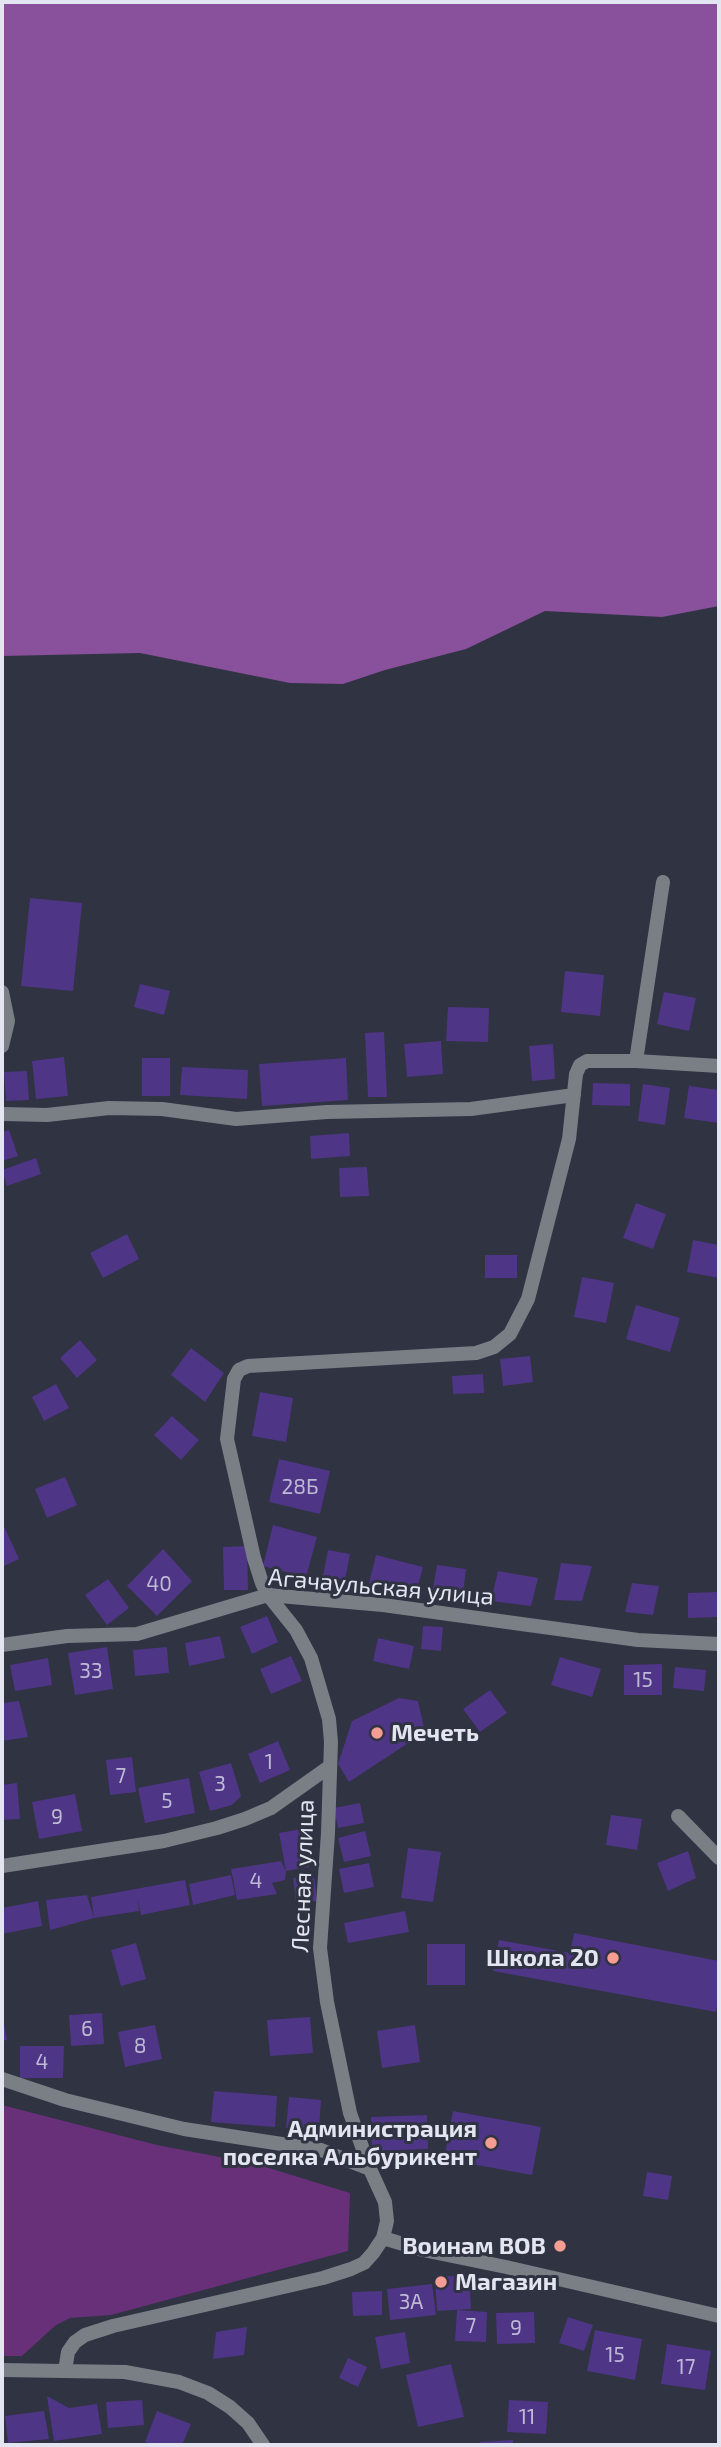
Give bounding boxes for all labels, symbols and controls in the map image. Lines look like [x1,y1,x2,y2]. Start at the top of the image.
house number: 28Б [281,1474,319,1500]
street label: Агачаульская улица [267,1563,495,1611]
house number: 40 [146,1571,172,1597]
house number: 33 [79,1658,103,1684]
house number: 15 [633,1667,653,1693]
place label: Мечеть [391,1719,479,1747]
marker: Мечеть [369,1725,385,1741]
house number: 1 [265,1749,273,1775]
house number: 7 [116,1763,126,1789]
house number: 3 [214,1771,226,1797]
house number: 5 [161,1788,173,1814]
street label: Лесная улица [286,1799,320,1953]
house number: 9 [51,1804,63,1830]
house number: 4 [250,1868,262,1894]
place label: Школа 20 [486,1944,599,1972]
marker: Школа 20 [605,1950,621,1966]
house number: 6 [81,2016,93,2042]
house number: 8 [134,2033,146,2059]
house number: 4 [36,2049,48,2075]
place label: Администрация поселка Альбурикент [223,2115,477,2171]
marker: Администрация поселка Альбурикент [483,2135,499,2151]
place label: Воинам ВОВ [402,2232,546,2260]
marker: Воинам ВОВ [552,2238,568,2254]
place label: Магазин [455,2268,557,2296]
marker: Магазин [433,2274,449,2290]
house number: 3А [399,2289,423,2315]
house number: 7 [466,2313,476,2339]
house number: 9 [510,2315,522,2341]
house number: 15 [605,2342,625,2368]
house number: 17 [676,2354,696,2380]
house number: 11 [519,2404,535,2430]

